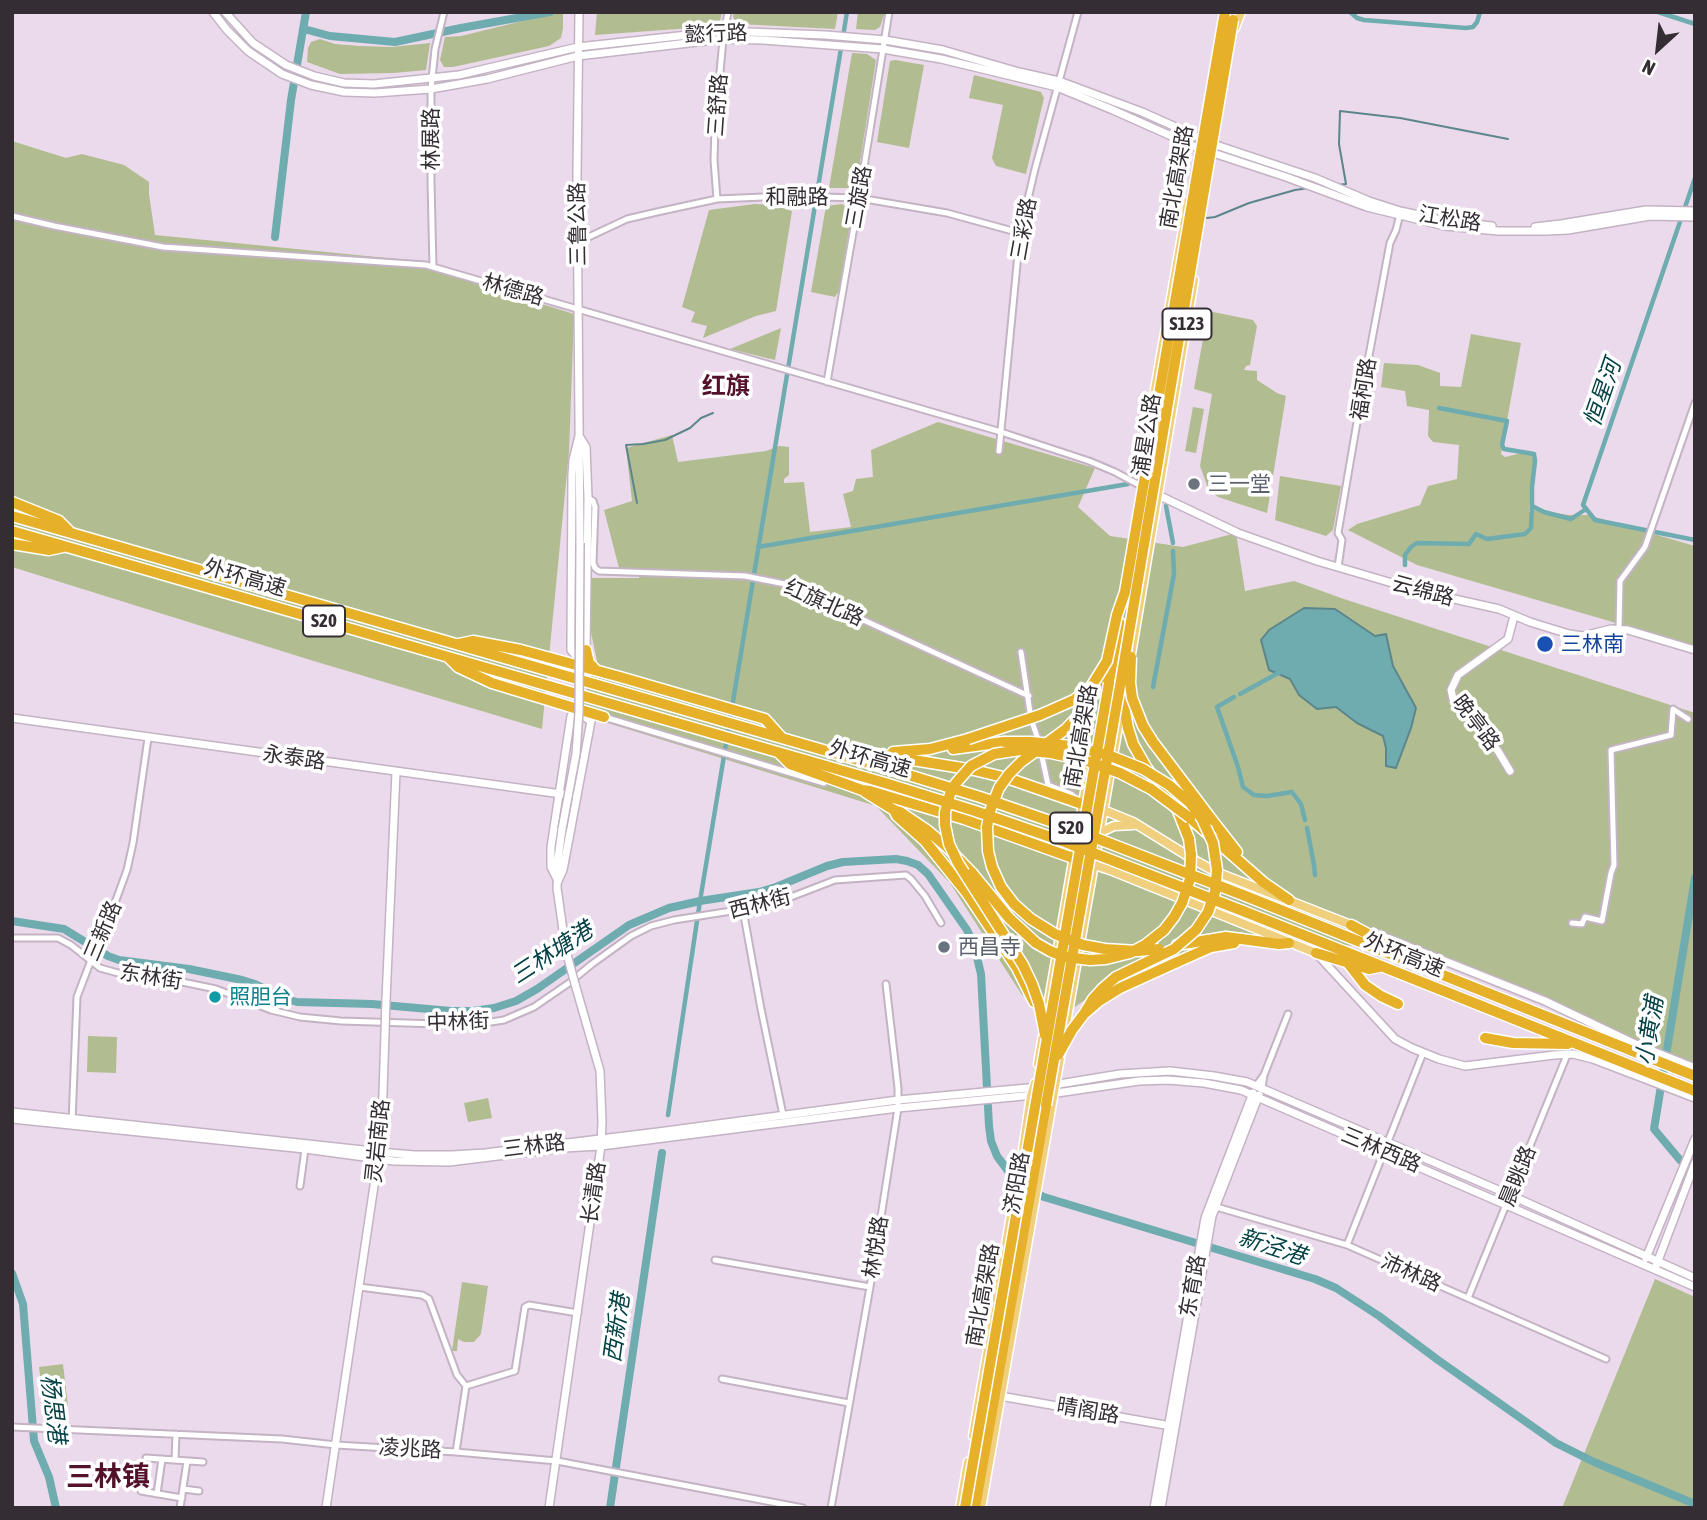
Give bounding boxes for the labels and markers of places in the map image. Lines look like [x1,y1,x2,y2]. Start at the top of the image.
place label: 三一堂 [1208,471,1271,497]
marker: 三一堂 [1186,476,1202,492]
place label: 三林南 [1561,631,1624,657]
marker: 三林南 [1535,634,1555,654]
place label: 西昌寺 [958,934,1021,960]
marker: 西昌寺 [936,939,952,955]
place label: 照胆台 [229,984,292,1010]
marker: 照胆台 [207,989,223,1005]

